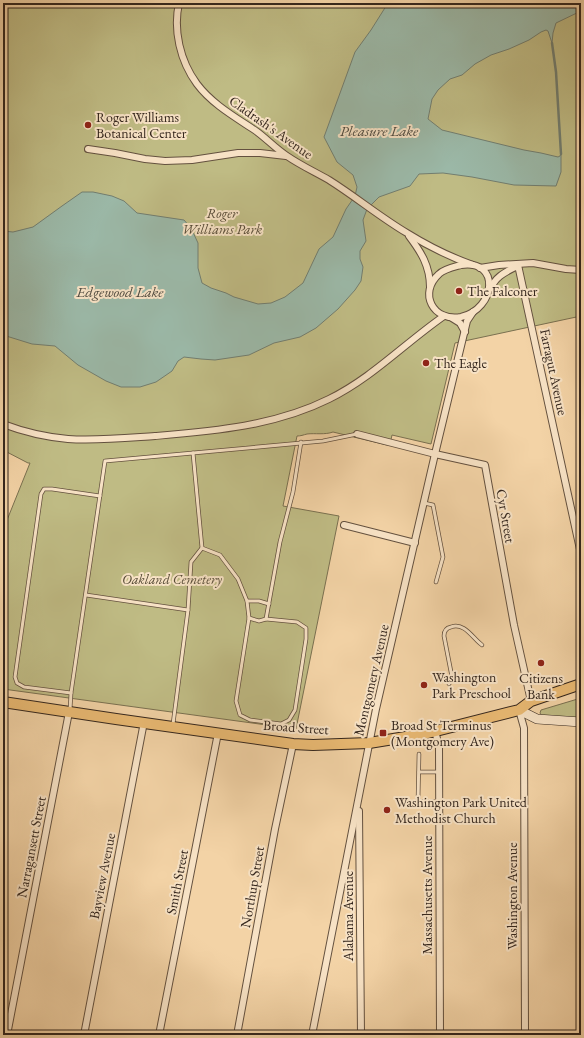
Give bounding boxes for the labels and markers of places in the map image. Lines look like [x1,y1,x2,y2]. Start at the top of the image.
place label: Roger Williams Botanical Center [96,108,187,142]
marker: Roger Williams Botanical Center [83,120,93,130]
place label: The Falconer [467,282,538,300]
marker: The Falconer [454,286,464,296]
place label: The Eagle [434,354,487,372]
marker: The Eagle [421,358,431,368]
marker: Citizens Bank [536,658,546,668]
place label: Washington Park Preschool [432,668,512,702]
place label: Citizens Bank [519,669,563,703]
marker: Washington Park Preschool [419,680,429,690]
place label: Broad St Terminus (Montgomery Ave) [391,716,494,750]
marker: Broad St Terminus (Montgomery Ave) [378,728,388,738]
place label: Washington Park United Methodist Church [395,793,528,827]
marker: Washington Park United Methodist Church [382,805,392,815]

